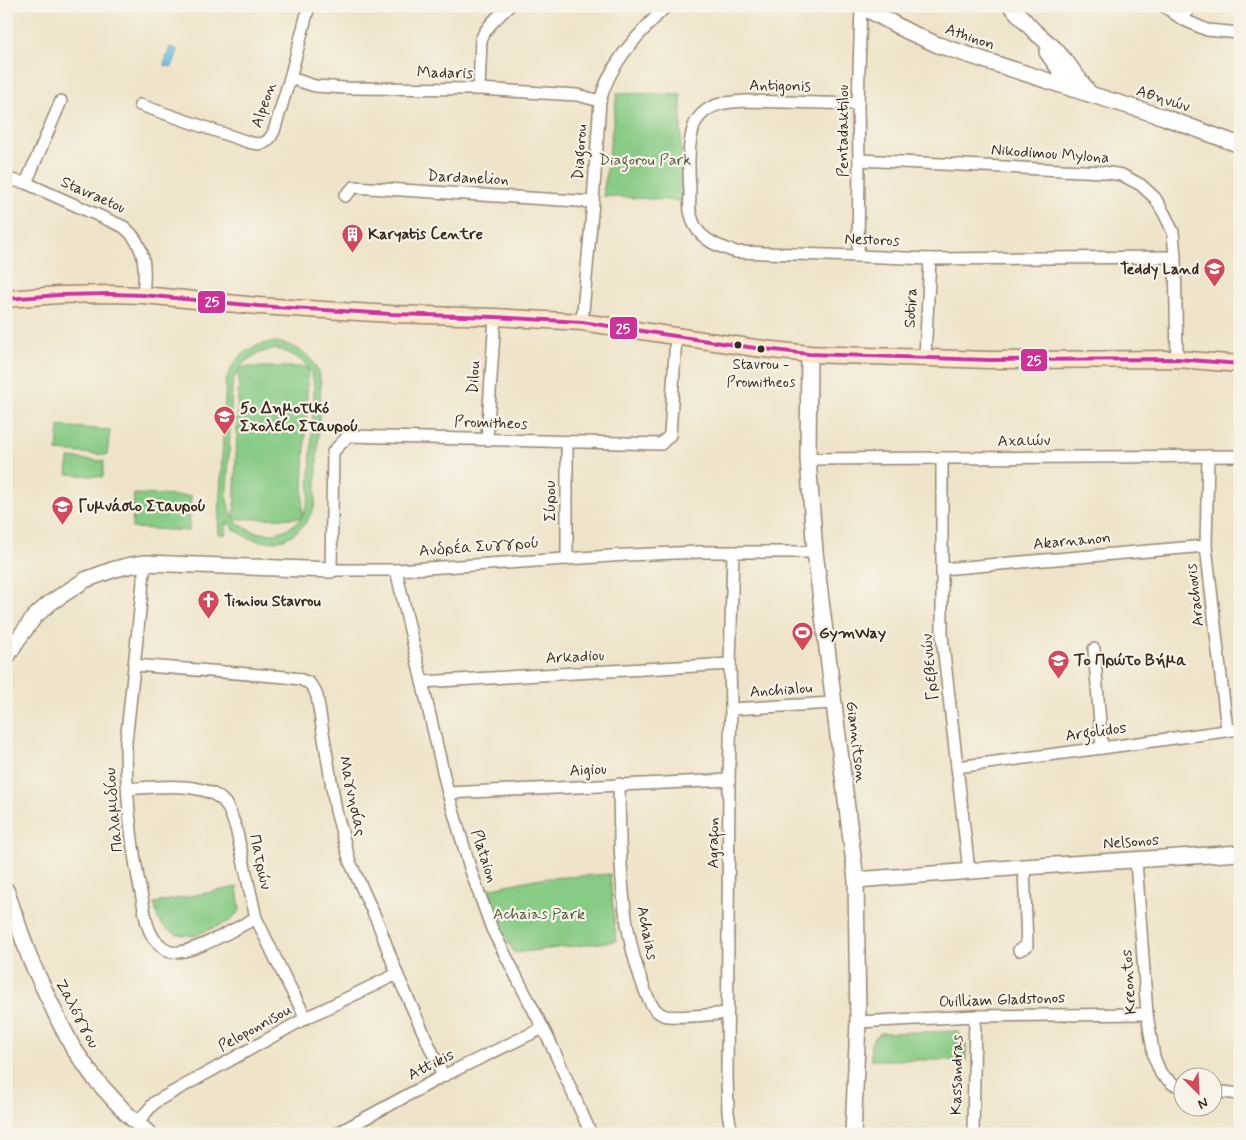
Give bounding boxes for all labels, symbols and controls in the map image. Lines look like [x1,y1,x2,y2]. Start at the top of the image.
street label: Athinon [942,19,998,55]
street label: Madaris [417,62,473,84]
street label: Antigonis [749,75,811,97]
street label: Alpeon [246,79,282,131]
street label: Αθηνών [1133,80,1193,118]
street label: Pentadaktilou [833,85,854,177]
street label: Diagorou [568,123,593,181]
street label: Nikodimou Mylona [990,139,1110,169]
park label: Diagorou Park [599,150,691,172]
street label: Dardanelion [427,165,509,191]
street label: Stavraetou [57,171,129,219]
building icon: Karyatis Centre [340,222,364,253]
place label: Karyatis Centre [368,224,483,245]
street label: Nestoros [844,229,900,251]
school or university icon: Teddy Land [1203,257,1227,288]
place label: Teddy Land [1120,259,1199,280]
street label: Sotira [899,287,923,329]
line badge: 25 [197,290,226,314]
text: 25 [205,293,220,311]
line badge: 25 [609,316,638,340]
text: 25 [616,320,631,338]
unlabelled marker [733,340,743,350]
marker: Stavrou - Promitheos [756,344,766,354]
line badge: 25 [1020,348,1048,372]
text: 25 [1027,352,1042,370]
place label: Stavrou - Promitheos [726,355,796,393]
street label: Dilou [462,359,486,395]
place label: 5ο Δημοτικό Σχολείο Σταυρού [240,398,358,437]
school or university icon: 5ο Δημοτικό Σχολείο Σταυρού [212,405,236,436]
street label: Promitheos [454,411,528,435]
street label: Αχαιών [997,430,1051,452]
street label: Σύρου [540,481,561,521]
school or university icon: Γυμνάσιο Σταυρού [50,494,74,525]
place label: Γυμνάσιο Σταυρού [78,496,206,517]
street label: Akarnanon [1032,527,1112,555]
street label: Ανδρέα Συγγρού [418,531,540,562]
street label: Arachovis [1181,562,1209,628]
church icon: Timiou Stavrou [196,589,220,620]
place label: Timiou Stavrou [224,591,322,612]
sports icon: GymWay [791,621,815,652]
place label: GymWay [819,623,886,644]
street label: Γρεβενών [917,633,943,701]
street label: Arkadiou [545,645,605,669]
school or university icon: Το Πρώτο Βήμα [1046,648,1070,679]
place label: Το Πρώτο Βήμα [1073,650,1187,671]
street label: Anchialou [749,677,813,703]
street label: Giannitson [841,700,871,785]
street label: Argolidos [1064,717,1128,748]
street label: Μαγνησίας [333,754,371,838]
street label: Aigiou [569,759,607,781]
street label: Παλαμιδίου [100,767,128,853]
street label: Agrafon [703,817,726,869]
street label: Plataion [466,827,502,885]
street label: Nelsonos [1102,830,1160,854]
street label: Πατρών [244,832,276,892]
park label: Achaias Park [493,904,585,925]
street label: Achaias [631,904,663,962]
street label: Kreontos [1116,949,1142,1015]
street label: Ζαλόγγου [50,976,104,1052]
street label: Ouilliam Gladstonos [938,987,1066,1013]
street label: Peloponnisou [214,999,296,1057]
street label: Kassandras [946,1035,968,1115]
street label: Attikis [404,1044,458,1086]
north arrow [1174,1068,1224,1118]
text: N [1195,1093,1211,1113]

